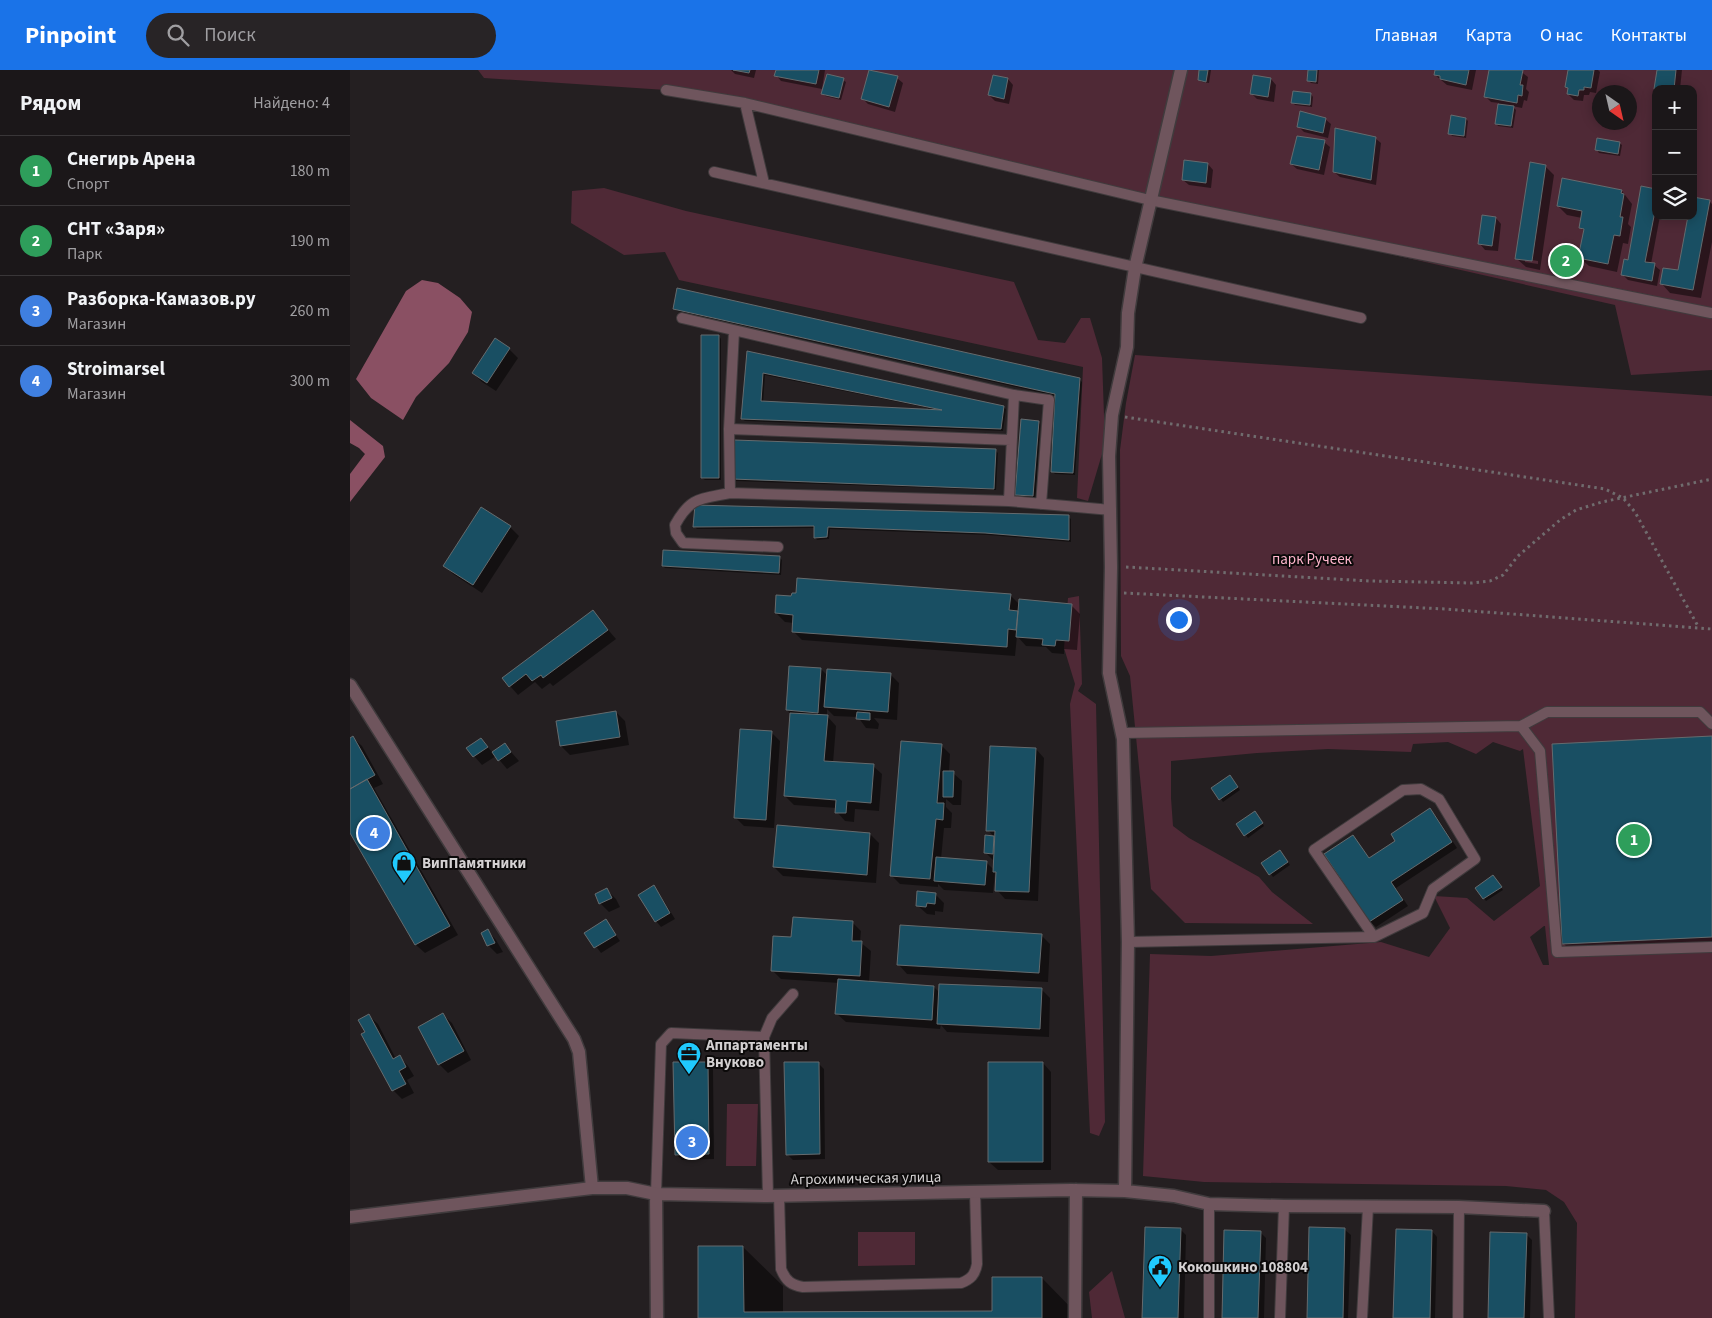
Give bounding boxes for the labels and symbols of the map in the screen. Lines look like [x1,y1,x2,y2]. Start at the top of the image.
north arrow [1592,85,1637,130]
pin: 2 [1550,242,1582,280]
park label: парк Ручеек [1272,549,1353,570]
your location [1166,607,1192,633]
pin: 4 [358,814,390,852]
pin: 1 [1618,821,1650,859]
shop icon: ВипПамятники [391,850,417,884]
place label: ВипПамятники [422,853,526,874]
place label: Аппартаменты Внуково [705,1035,808,1073]
office icon: Аппартаменты Внуково [676,1041,702,1075]
pin: 3 [676,1123,708,1161]
street label: Агрохимическая улица [791,1167,941,1190]
public building icon: Кокошкино 108804 [1147,1254,1173,1288]
place label: Кокошкино 108804 [1178,1257,1308,1278]

